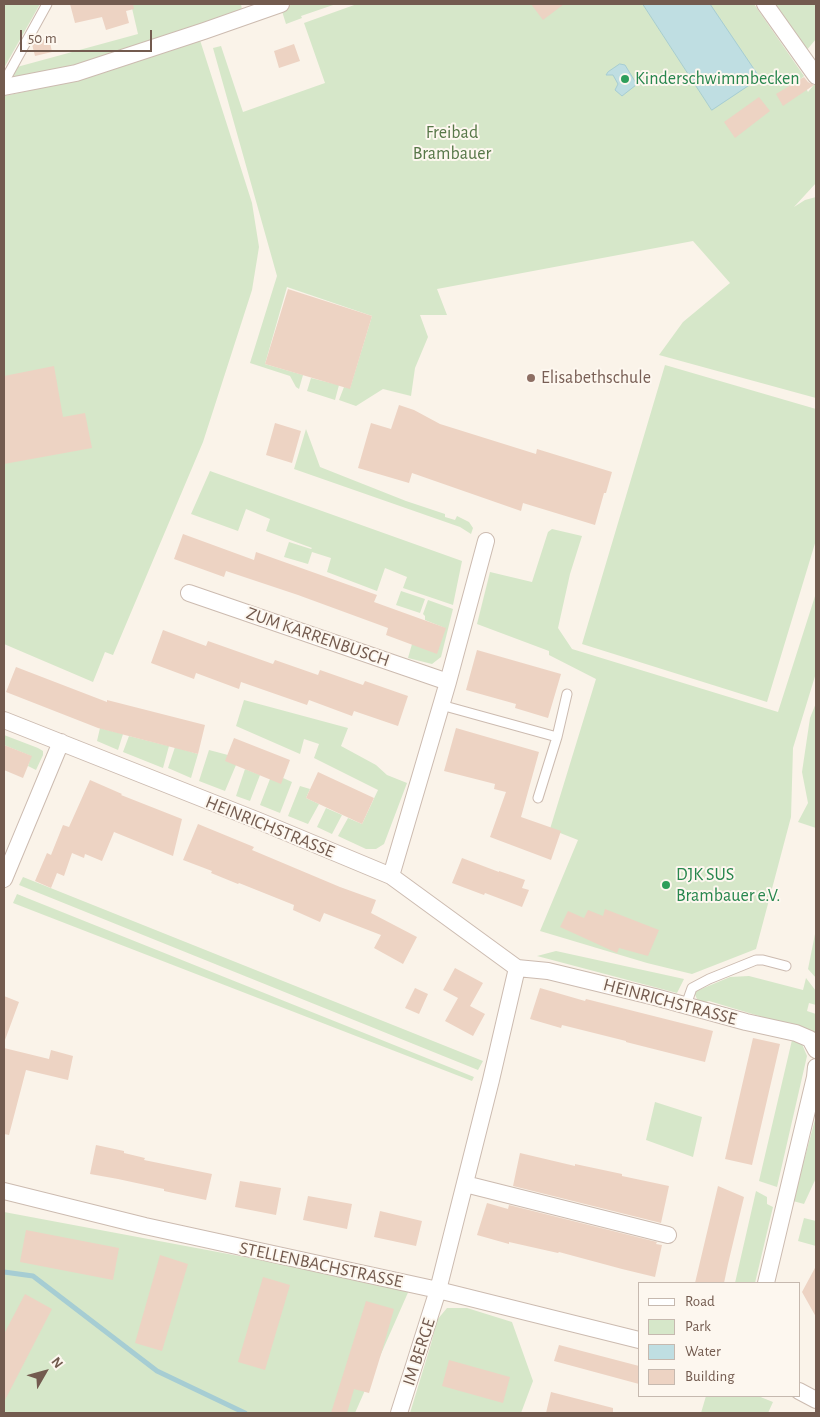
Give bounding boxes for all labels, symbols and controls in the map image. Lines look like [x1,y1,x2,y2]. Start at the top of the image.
scale bar [22,20,155,52]
text: 50 m [28,31,57,46]
place label: Kinderschwimmbecken [635,68,800,90]
marker: Kinderschwimmbecken [619,73,631,85]
park label: Freibad Brambauer [413,122,491,164]
place label: Elisabethschule [541,367,651,389]
marker: Elisabethschule [525,372,537,384]
street label: ZUM KARRENBUSCH [243,602,393,672]
street label: HEINRICHSTRASSE [202,791,338,863]
place label: DJK SUS Brambauer e.V. [676,864,780,906]
marker: DJK SUS Brambauer e.V. [660,879,672,891]
street label: HEINRICHSTRASSE [601,974,739,1030]
street label: STELLENBACHSTRASSE [237,1237,405,1293]
legend [638,1282,800,1397]
text: Road [685,1294,715,1309]
street label: IM BERGE [398,1316,440,1388]
text: Park [685,1319,711,1334]
text: Water [685,1344,721,1359]
north arrow [20,1347,70,1397]
text: N [48,1355,65,1371]
text: Building [685,1369,735,1384]

